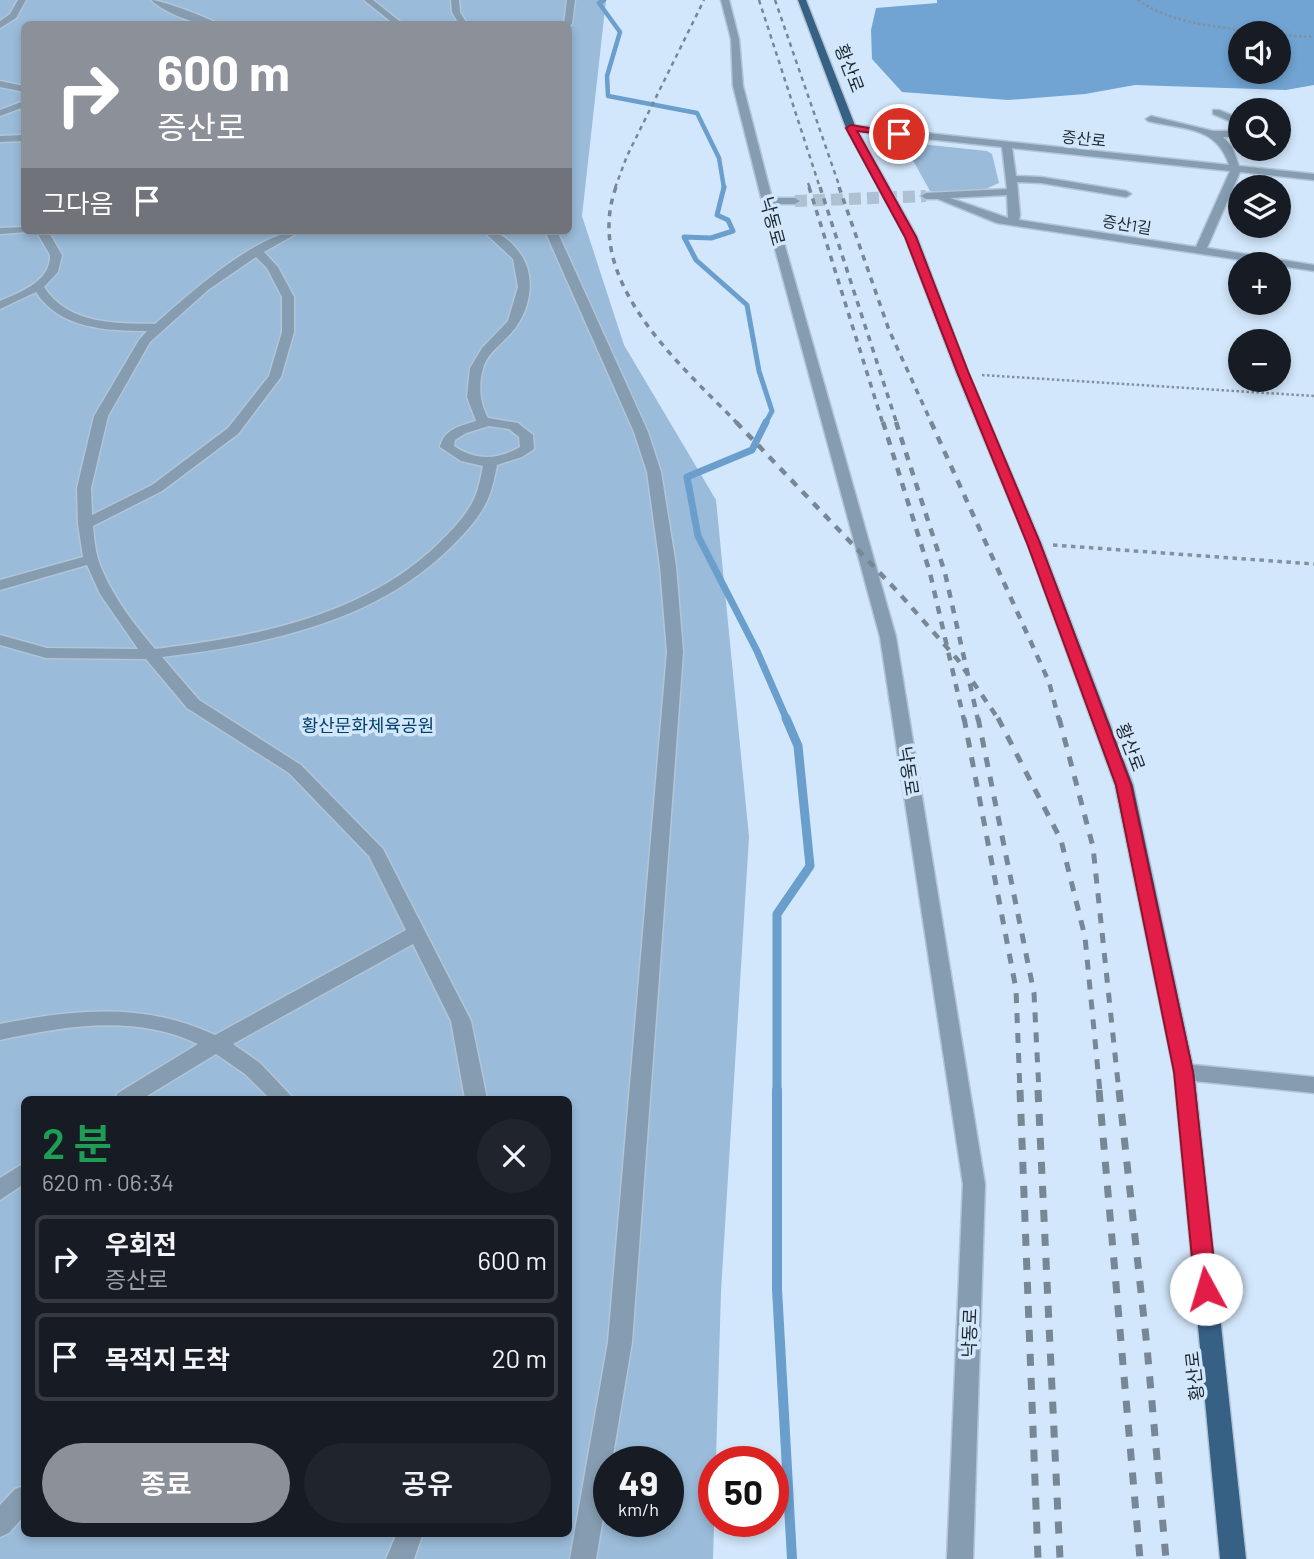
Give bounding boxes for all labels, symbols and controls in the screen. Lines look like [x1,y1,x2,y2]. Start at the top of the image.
map controls [1228,21,1291,392]
button: sound [1228,21,1291,84]
street label: 황산로 [831,41,869,95]
text: 600 m [157,42,290,101]
icon: right [42,49,133,140]
button: search [1228,98,1291,161]
pin [869,104,929,164]
text: 증산로 [157,107,245,145]
icon: arrive [880,115,918,153]
street label: 증산로 [1061,126,1107,150]
button: layers [1228,175,1291,238]
icon: arrive [128,182,166,220]
text: 그다음 [42,187,114,218]
street label: 낙동로 [756,194,790,248]
street label: 증산1길 [1101,211,1153,237]
button: + [1228,252,1291,315]
button: − [1228,329,1291,392]
park label: 황산문화체육공원 [302,714,434,736]
street label: 황산로 [1112,720,1150,774]
street label: 낙동로 [894,745,924,797]
text: 2 분 [42,1117,112,1167]
button: close [477,1119,551,1193]
text: 620 m · 06:34 [42,1168,174,1196]
text: 우회전 [105,1228,177,1259]
icon: right [46,1240,84,1278]
text: 600 m [478,1244,547,1275]
position arrow [1169,1252,1243,1326]
text: 증산로 [105,1265,168,1293]
street label: 낙동로 [957,1308,981,1358]
icon: arrive [46,1338,84,1376]
text: 20 m [492,1342,547,1373]
text: 목적지 도착 [105,1343,230,1374]
street label: 황산로 [1180,1350,1208,1402]
button: 종료 [42,1443,290,1523]
button: 공유 [304,1443,551,1523]
speed limit sign: 50 [698,1446,789,1537]
text: 49 [619,1461,658,1503]
text: km/h [618,1498,659,1520]

